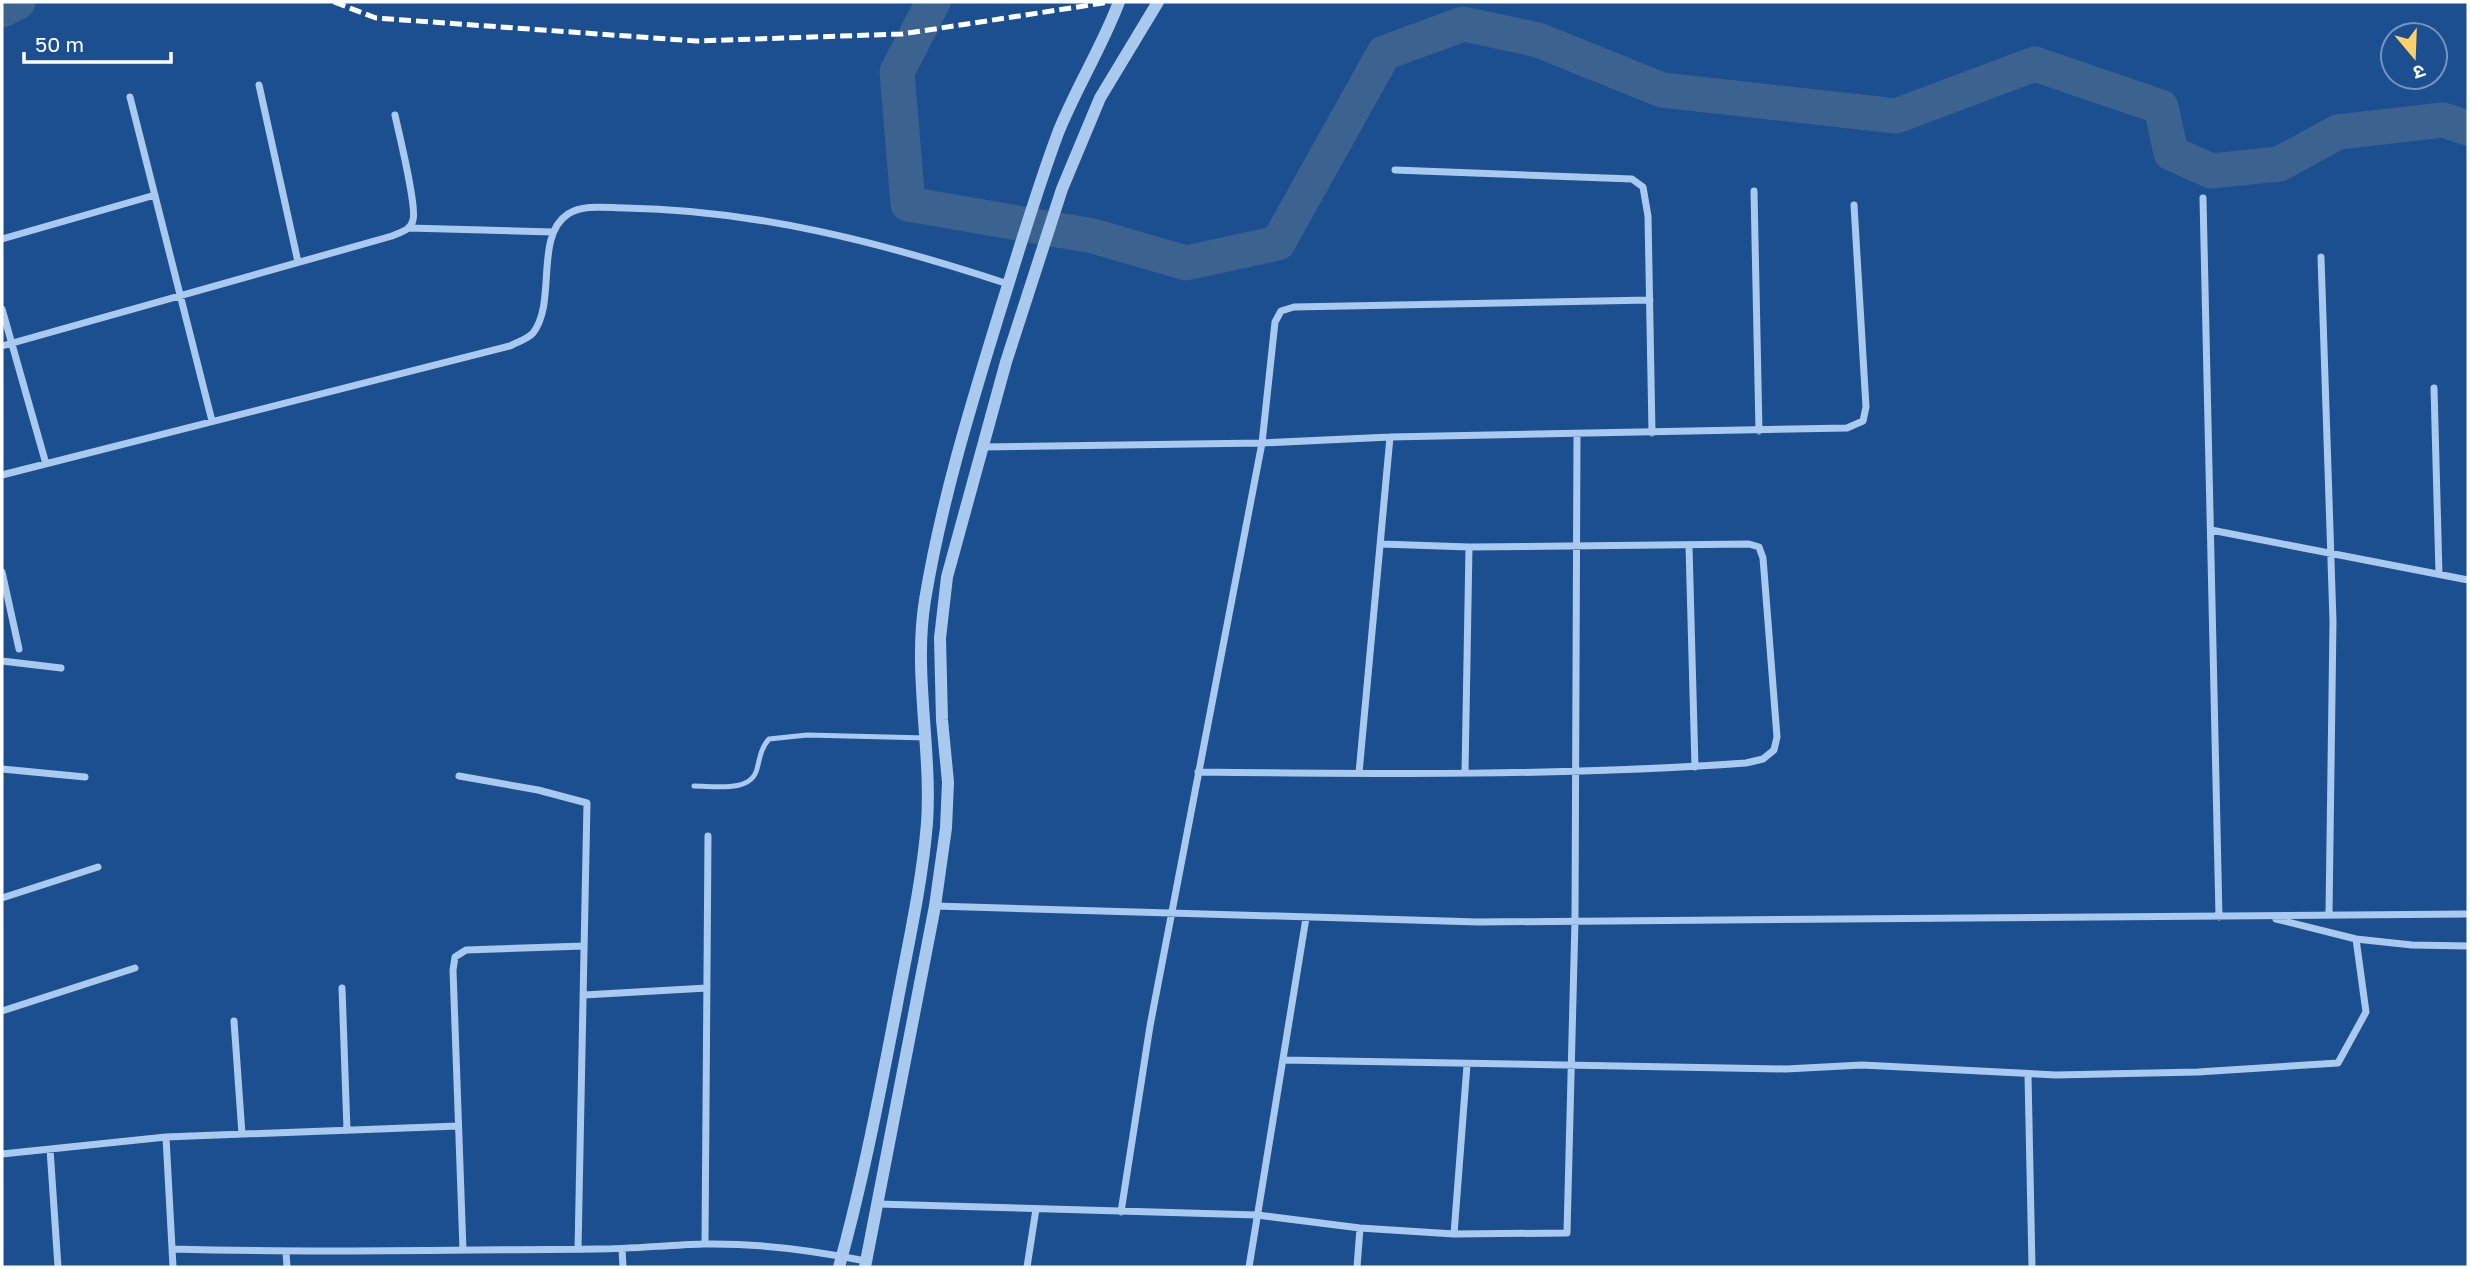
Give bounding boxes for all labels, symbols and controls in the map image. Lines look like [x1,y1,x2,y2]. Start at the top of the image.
scale bar [24,21,172,65]
north arrow [2379,21,2449,91]
text: 50 m [35,31,84,57]
text: उ [2410,60,2429,86]

